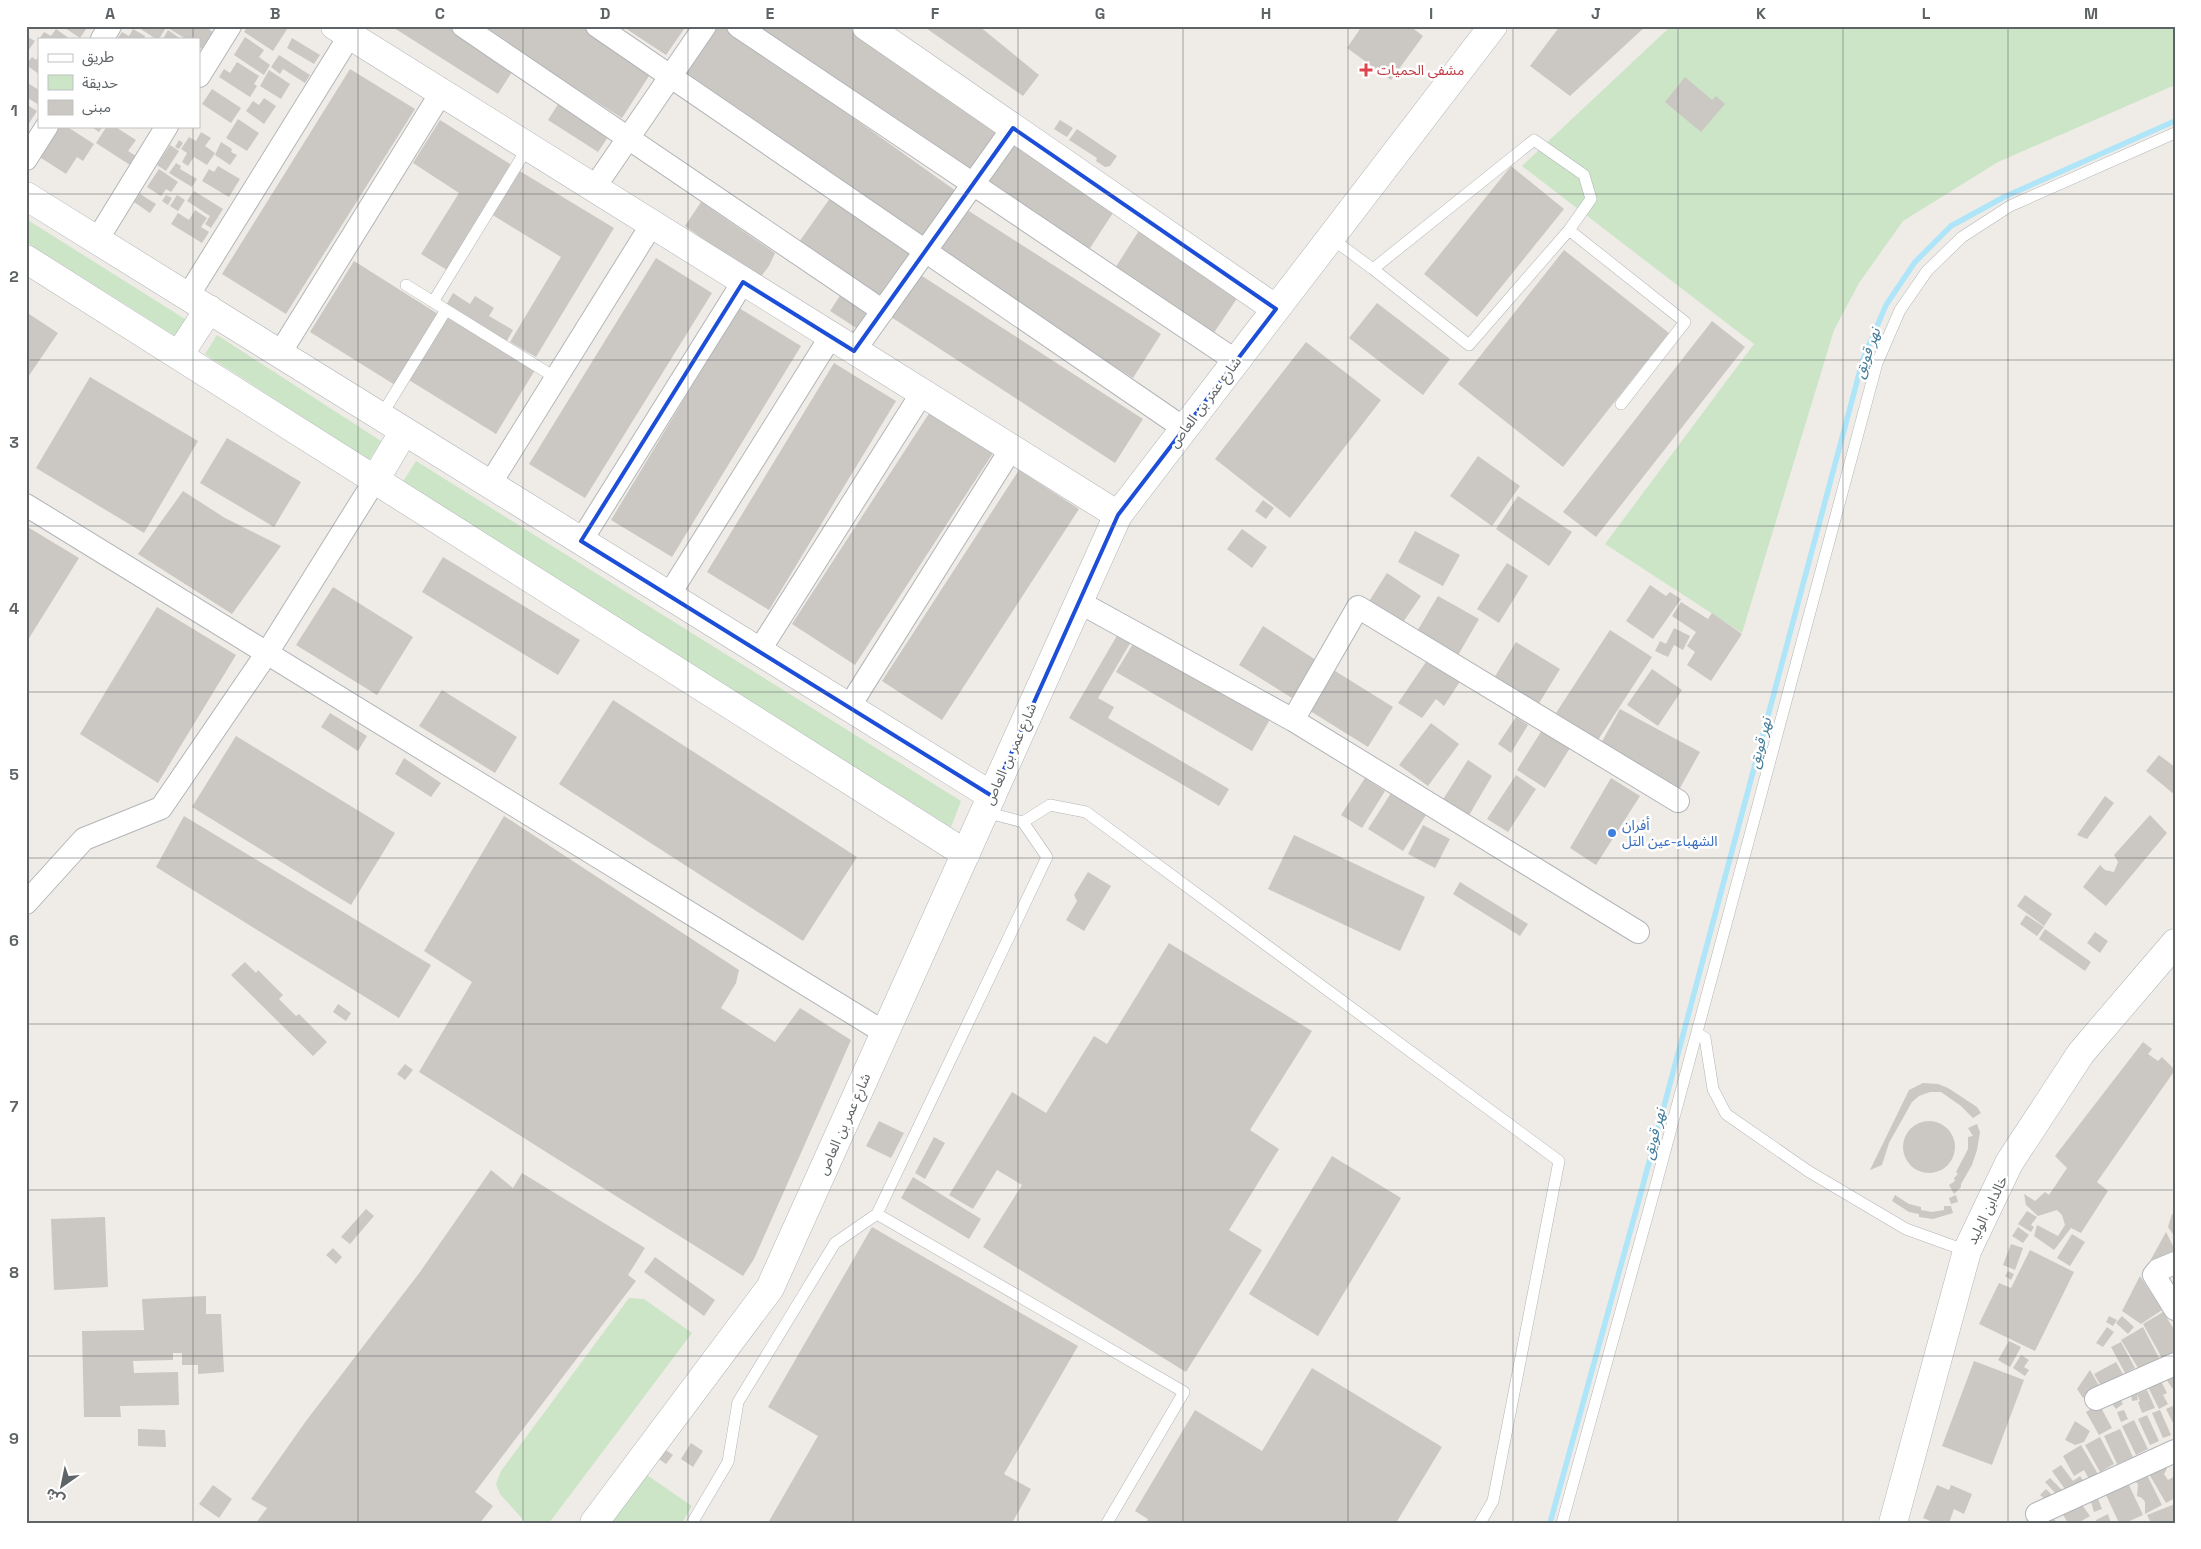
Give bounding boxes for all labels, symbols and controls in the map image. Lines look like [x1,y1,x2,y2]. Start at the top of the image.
text: A [105,3,115,24]
text: B [270,3,280,24]
text: C [435,3,445,24]
text: D [600,3,610,24]
text: E [766,3,775,24]
text: F [931,3,940,24]
text: G [1095,3,1105,24]
text: H [1261,3,1271,24]
text: I [1429,3,1433,24]
text: J [1591,3,1601,24]
text: K [1756,3,1766,24]
text: L [1922,3,1931,24]
text: M [2084,3,2098,24]
legend [38,38,200,128]
text: طريق [82,47,114,67]
place label: مشفى الحميات [1377,61,1464,79]
marker: مشفى الحميات [1359,63,1373,77]
text: حديقة [82,73,118,92]
text: مبنى [82,97,111,116]
text: 1 [10,100,18,121]
text: 2 [9,266,19,287]
water label: نهر قويق [1849,324,1886,381]
street label: شارع عمر بن العاص [1165,353,1247,452]
text: 3 [9,432,19,453]
text: 4 [9,598,19,619]
street label: شارع عمر بن العاص [980,700,1042,808]
water label: نهر قويق [1744,714,1777,771]
text: 5 [9,764,19,785]
place label: أفران الشهباء-عين التل [1622,816,1717,850]
marker: أفران الشهباء-عين التل [1606,827,1618,839]
text: 6 [9,930,19,951]
street label: شارع عمر بن العاص [814,1070,876,1178]
text: 7 [10,1096,19,1117]
water label: نهر قويق [1638,1105,1671,1162]
street label: خالدابن الوليد [1963,1173,2011,1247]
text: 8 [9,1262,19,1283]
text: 9 [9,1428,19,1449]
north arrow [38,1462,88,1512]
text: ش [42,1484,68,1510]

